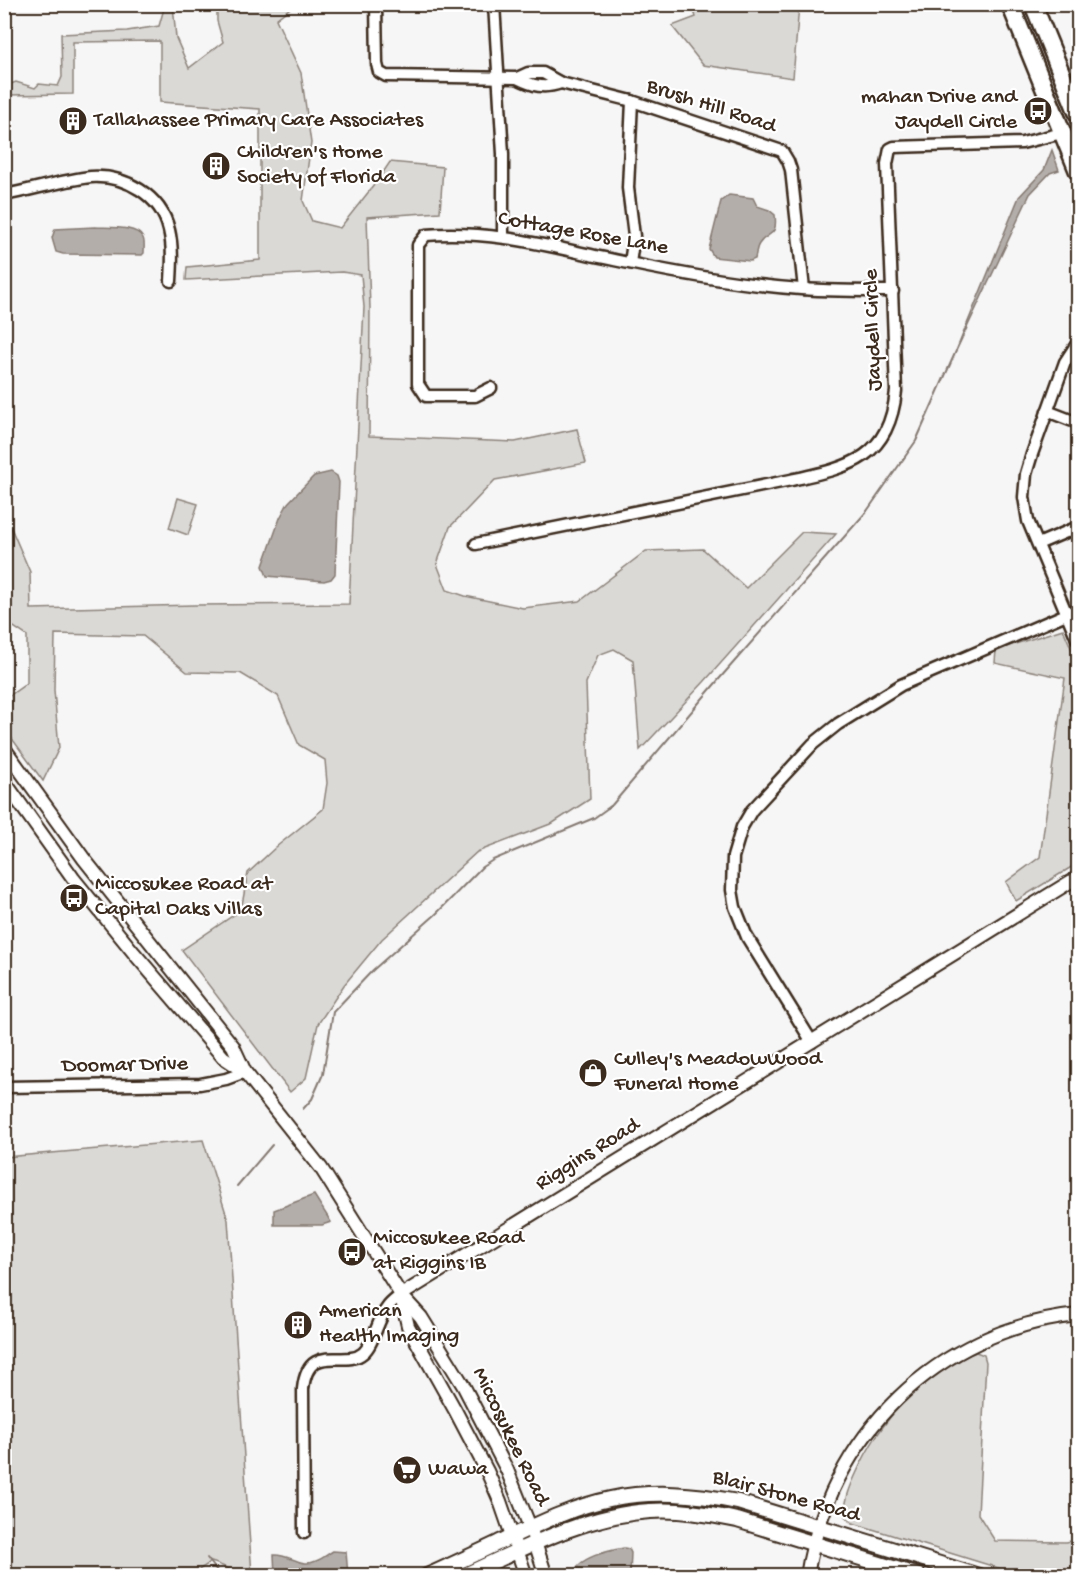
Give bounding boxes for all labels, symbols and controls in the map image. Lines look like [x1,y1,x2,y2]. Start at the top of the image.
street label: Brush Hill Road [642,74,781,141]
place label: mahan Drive and Jaydell Circle [861,85,1019,136]
bus stop icon: mahan Drive and Jaydell Circle [1022,95,1054,127]
building icon: Tallahassee Primary Care Associates [57,105,89,137]
place label: Tallahassee Primary Care Associates [92,108,424,134]
place label: Children's Home Society of Florida [237,140,397,191]
building icon: Children's Home Society of Florida [200,150,232,182]
street label: Cottage Rose Lane [496,206,671,262]
street label: Jaydell Circle [859,268,889,391]
place label: Miccosukee Road at Capital Oaks Villas [95,872,274,923]
bus stop icon: Miccosukee Road at Capital Oaks Villas [58,882,90,914]
place label: Culley's MeadowWood Funeral Home [613,1047,824,1098]
street label: Doomar Drive [60,1052,189,1080]
shop icon: Culley's MeadowWood Funeral Home [577,1057,609,1089]
street label: Riggins Road [531,1112,647,1197]
place label: Miccosukee Road at Riggins IB [373,1226,526,1277]
bus stop icon: Miccosukee Road at Riggins IB [336,1236,368,1268]
place label: American Health Imaging [319,1299,459,1350]
building icon: American Health Imaging [282,1309,314,1341]
street label: Miccosukee Road [465,1364,556,1512]
supermarket icon: Wawa [391,1454,423,1486]
place label: Wawa [428,1457,489,1483]
street label: Blair Stone Road [708,1465,865,1530]

